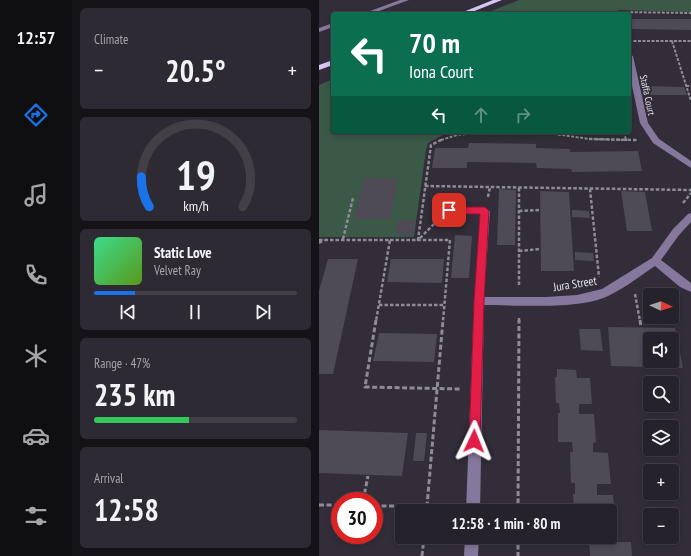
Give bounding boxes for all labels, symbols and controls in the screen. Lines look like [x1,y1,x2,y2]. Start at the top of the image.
text: 70 m [409,24,460,61]
text: 12:57 [17,26,55,49]
icon: left [343,28,395,80]
text: Climate [94,31,128,48]
text: 20.5° [165,51,226,90]
text: − [94,56,103,84]
text: + [288,56,297,84]
text: Iona Court [409,60,474,83]
street label: Staffa Court [637,74,658,117]
icon: directions [22,101,50,129]
icon: left [428,104,450,126]
icon: ahead [470,104,492,126]
icon: right [512,104,534,126]
text: 19 [176,148,215,201]
icon: music [22,181,50,209]
pin [432,193,466,227]
text: km/h [183,196,208,215]
icon: arrive [438,199,460,221]
text: Static Love [154,243,212,262]
icon: phone [22,261,50,289]
text: Velvet Ray [154,262,201,279]
street label: Jura Street [551,273,598,294]
north arrow [643,288,679,324]
map controls [643,288,679,544]
icon: previous [117,301,139,323]
icon: pause [184,301,206,323]
icon: next [252,301,274,323]
button: sound [643,332,679,368]
icon: climate [22,342,50,370]
text: Range · 47% [94,355,150,372]
text: 235 km [94,375,175,414]
button: search [643,376,679,412]
position arrow [453,420,495,462]
button: layers [643,420,679,456]
icon: car [22,422,50,450]
button: + [643,464,679,500]
text: Arrival [94,470,123,487]
text: 12:58 [94,490,159,529]
speed limit sign: 30 [331,492,383,544]
icon: filters [22,502,50,530]
button: − [643,508,679,544]
text: 12:58 · 1 min · 80 m [452,514,560,533]

